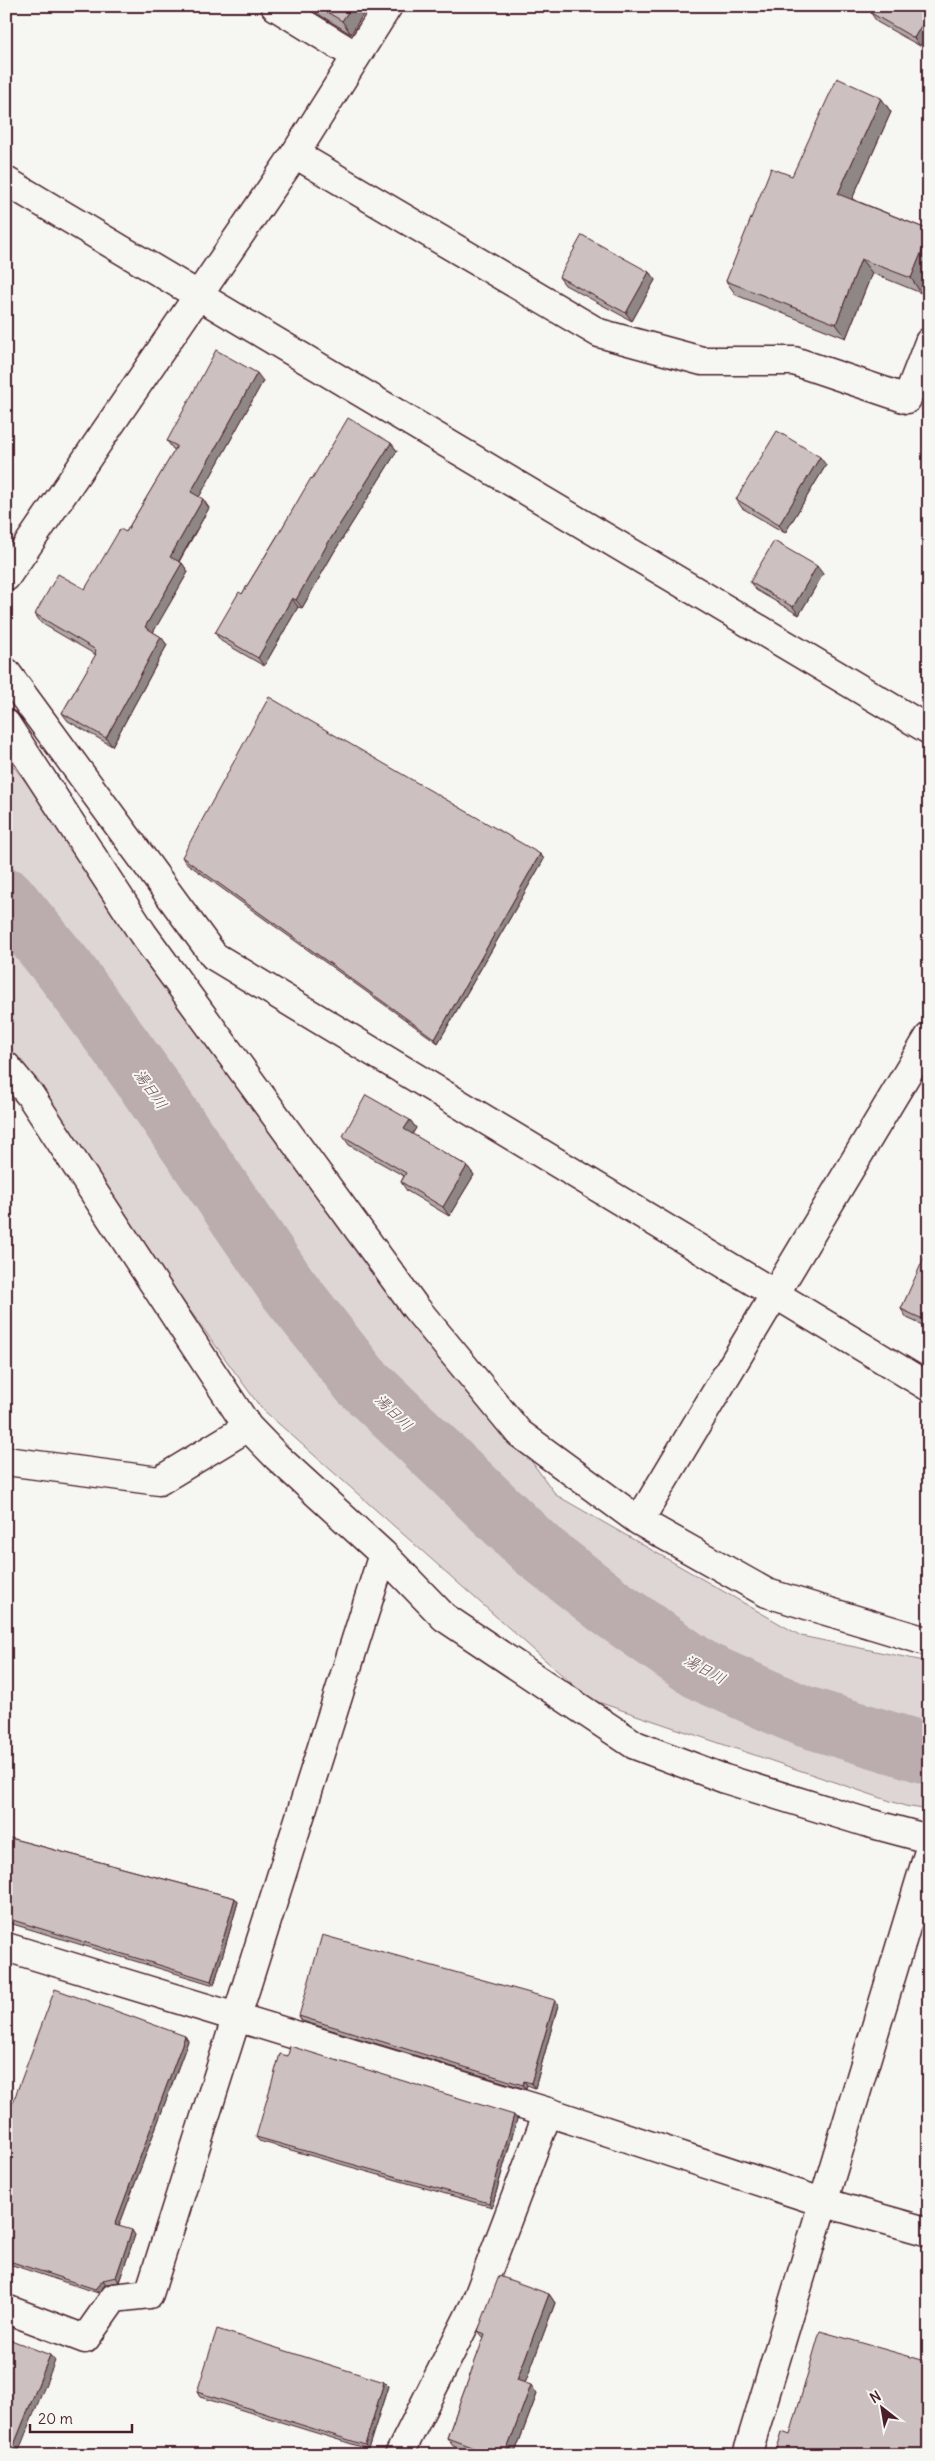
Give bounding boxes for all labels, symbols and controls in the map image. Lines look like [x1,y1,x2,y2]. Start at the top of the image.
water label: 湯日川 [130,1065,172,1113]
water label: 湯日川 [371,1390,417,1434]
water label: 湯日川 [681,1650,729,1688]
north arrow [858,2384,908,2434]
text: N [867,2387,884,2407]
scale bar [30,2401,132,2433]
text: 20 m [38,2409,73,2428]

